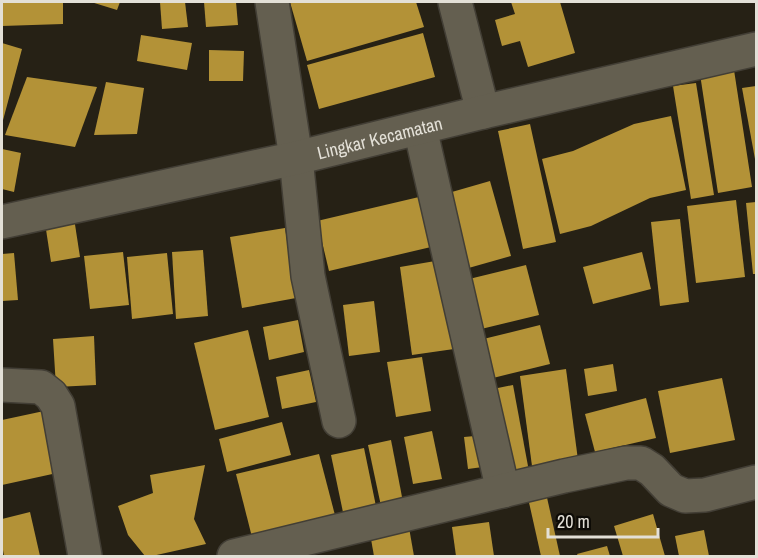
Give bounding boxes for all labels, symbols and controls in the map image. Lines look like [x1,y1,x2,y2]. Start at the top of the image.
street label: Lingkar Kecamatan [314,110,445,165]
scale bar [548,501,658,539]
text: 20 m [557,509,590,534]

